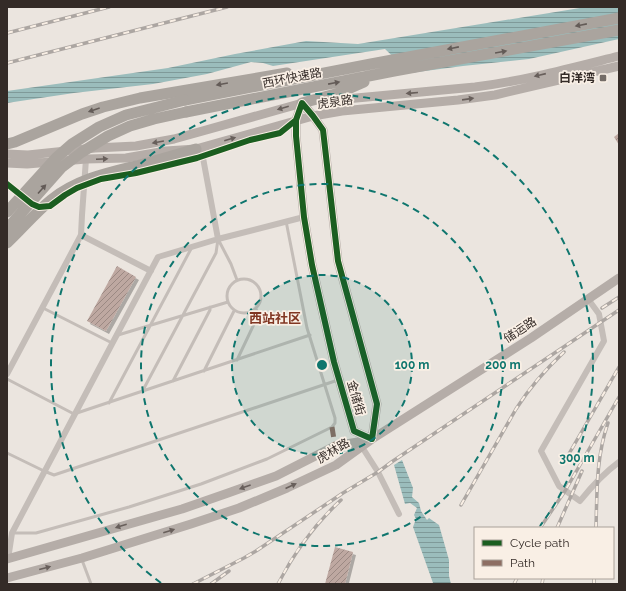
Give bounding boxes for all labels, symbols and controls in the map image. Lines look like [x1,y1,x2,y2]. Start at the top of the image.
one-way arrow [575,22,587,28]
one-way arrow [447,46,459,52]
one-way arrow [495,48,507,54]
street label: 西环快速路 [261,65,323,91]
place label: 白洋湾 [559,71,595,85]
one-way arrow [534,72,546,78]
marker: 白洋湾 [598,73,608,83]
one-way arrow [328,80,340,86]
one-way arrow [216,81,228,87]
one-way arrow [406,90,418,96]
street label: 虎泉路 [316,93,354,111]
one-way arrow [462,96,474,102]
one-way arrow [277,105,289,111]
one-way arrow [88,107,100,113]
one-way arrow [224,136,236,142]
one-way arrow [151,140,164,146]
one-way arrow [96,155,108,162]
one-way arrow [38,184,47,194]
district label: 西站社区 [249,311,301,326]
street label: 储运路 [501,314,539,346]
centre of rings [315,358,329,372]
text: 100 m [395,358,429,372]
text: 200 m [485,358,521,372]
street label: 金储街 [344,379,368,417]
street label: 虎林路 [314,436,352,466]
text: 300 m [559,451,595,465]
one-way arrow [285,483,297,489]
one-way arrow [239,485,251,491]
one-way arrow [115,523,127,529]
one-way arrow [163,527,175,533]
legend [474,527,614,579]
text: Cycle path [510,536,569,550]
text: Path [510,556,535,570]
one-way arrow [38,565,51,571]

